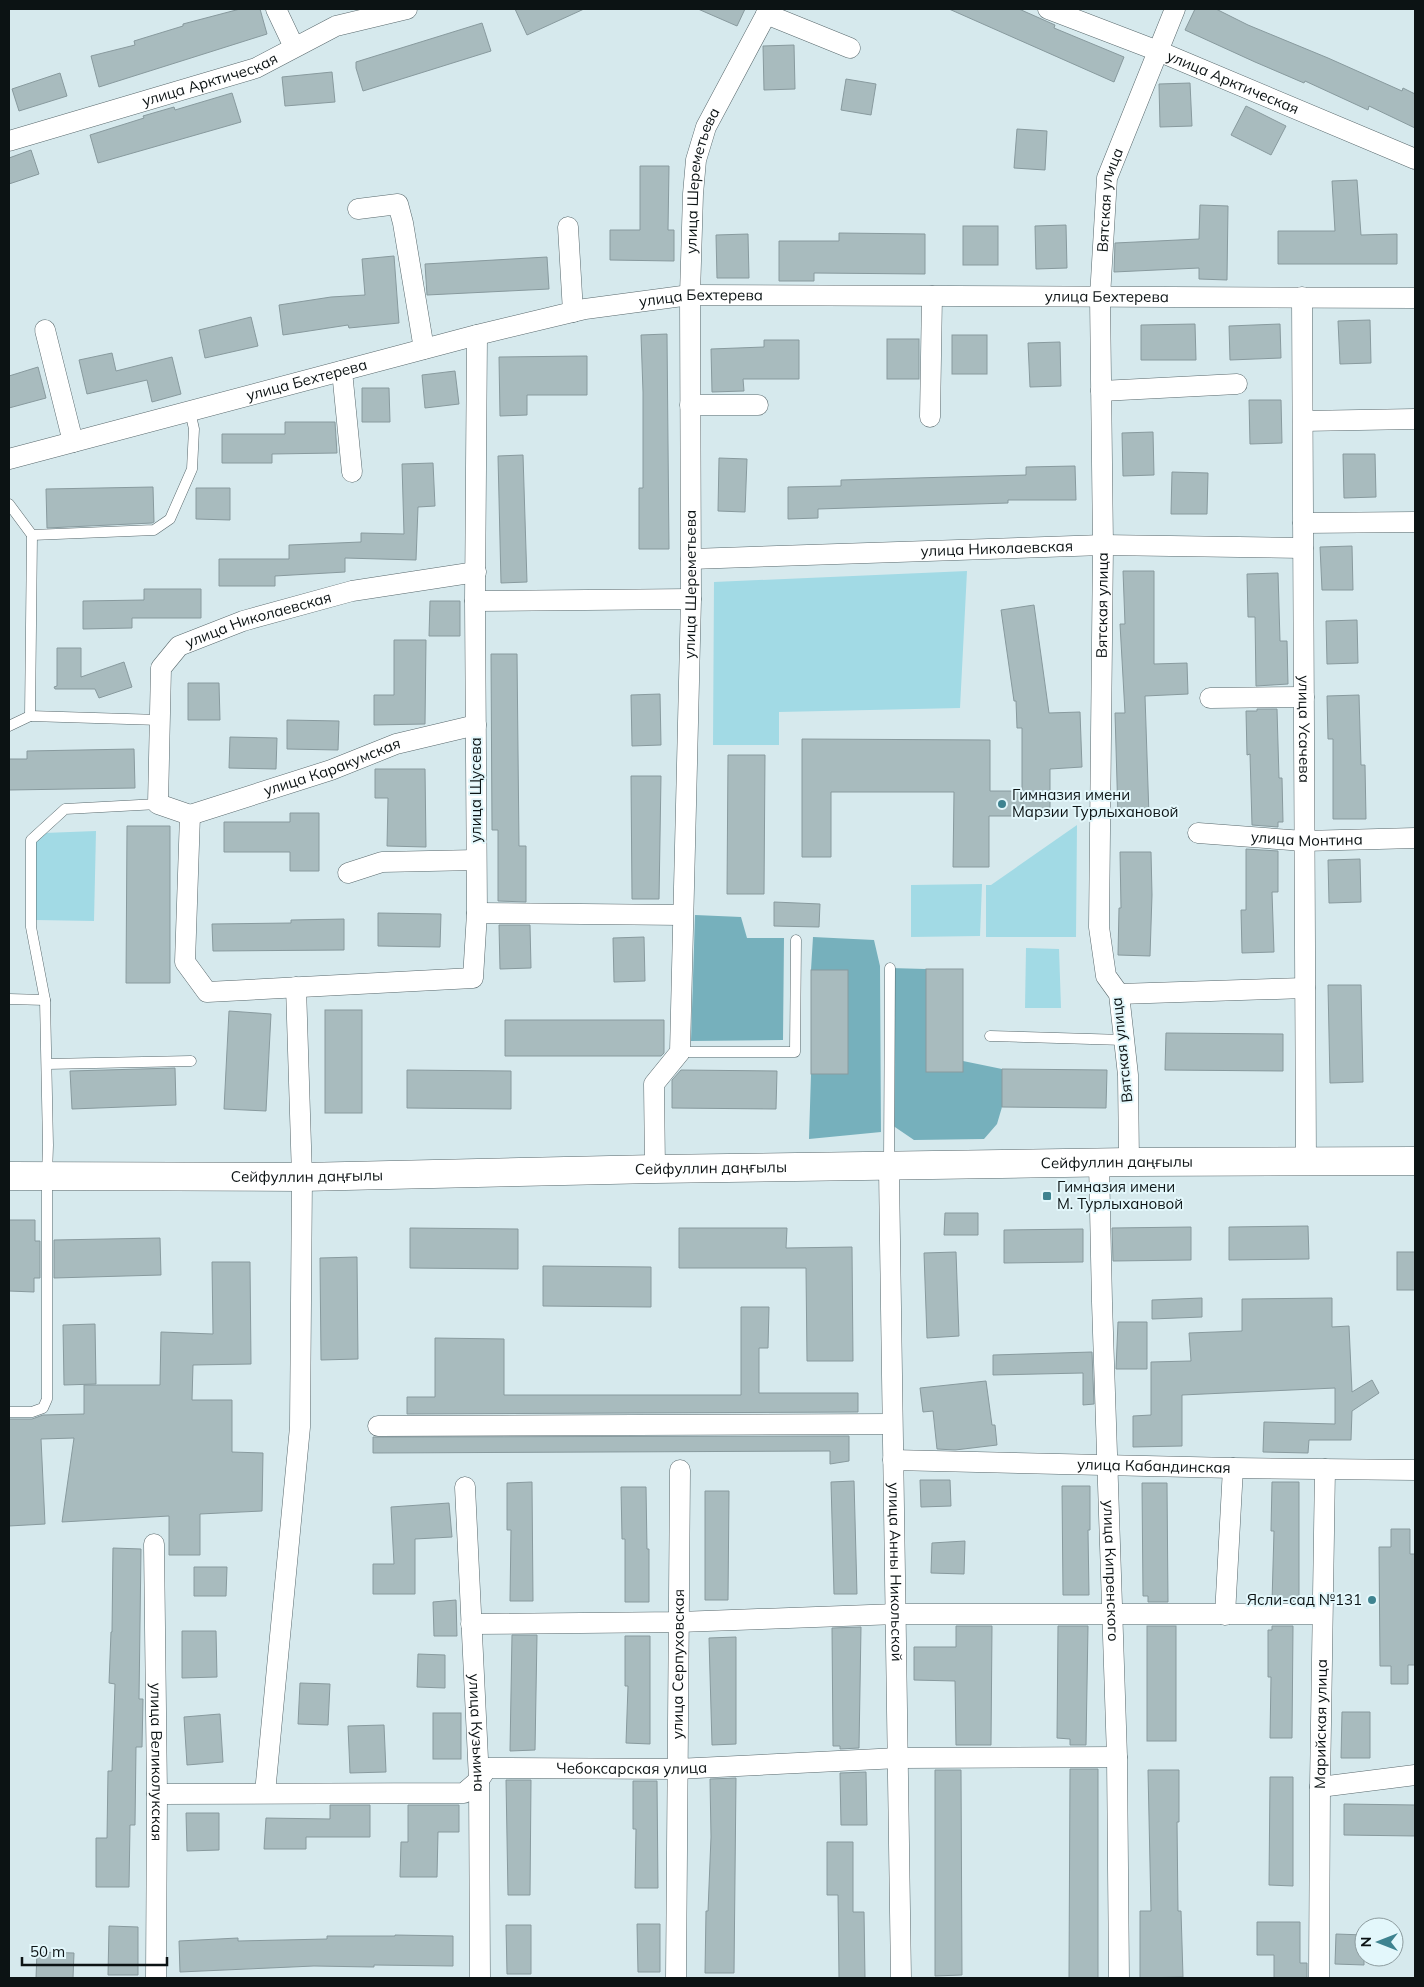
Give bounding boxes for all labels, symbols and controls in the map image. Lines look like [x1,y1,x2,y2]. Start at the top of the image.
street label: улица Арктическая [1164,46,1302,118]
street label: улица Арктическая [140,48,281,110]
street label: улица Шереметьева [681,104,724,254]
street label: Вятская улица [1093,145,1127,253]
street label: улица Бехтерева [638,285,763,311]
street label: улица Бехтерева [1045,286,1169,306]
street label: улица Бехтерева [244,355,369,405]
street label: улица Шереметьева [680,510,700,659]
street label: улица Николаевская [920,536,1073,560]
street label: Вятская улица [1092,552,1112,658]
street label: улица Николаевская [182,587,333,652]
street label: улица Усачева [1295,675,1314,783]
street label: улица Каракумская [261,733,402,800]
street label: улица Щусева [466,737,485,843]
place label: Гимназия имени Марзии Турлыхановой [1012,785,1179,821]
marker: Гимназия имени Марзии Турлыхановой [996,798,1008,810]
street label: улица Монтина [1250,827,1363,850]
street label: Вятская улица [1107,996,1136,1104]
street label: Сейфуллин даңғылы [1041,1152,1193,1172]
street label: Сейфуллин даңғылы [635,1157,787,1178]
street label: Сейфуллин даңғылы [231,1165,383,1186]
place label: Гимназия имени М. Турлыхановой [1057,1177,1183,1213]
marker: Гимназия имени М. Турлыхановой [1041,1190,1053,1202]
street label: улица Кабандинская [1077,1454,1231,1477]
street label: улица Анны Никольской [885,1482,907,1662]
street label: улица Кипренского [1100,1500,1123,1642]
street label: улица Серпуховская [667,1589,688,1739]
place label: Ясли-сад №131 [1247,1590,1362,1609]
marker: Ясли-сад №131 [1366,1594,1378,1606]
street label: Марийская улица [1310,1659,1331,1789]
street label: улица Кузьмина [465,1673,489,1792]
street label: улица Великолукская [147,1683,167,1841]
street label: Чебоксарская улица [556,1757,708,1778]
north arrow [1354,1917,1404,1967]
scale bar [22,1934,168,1966]
text: N [1357,1937,1375,1947]
text: 50 m [30,1942,65,1961]

